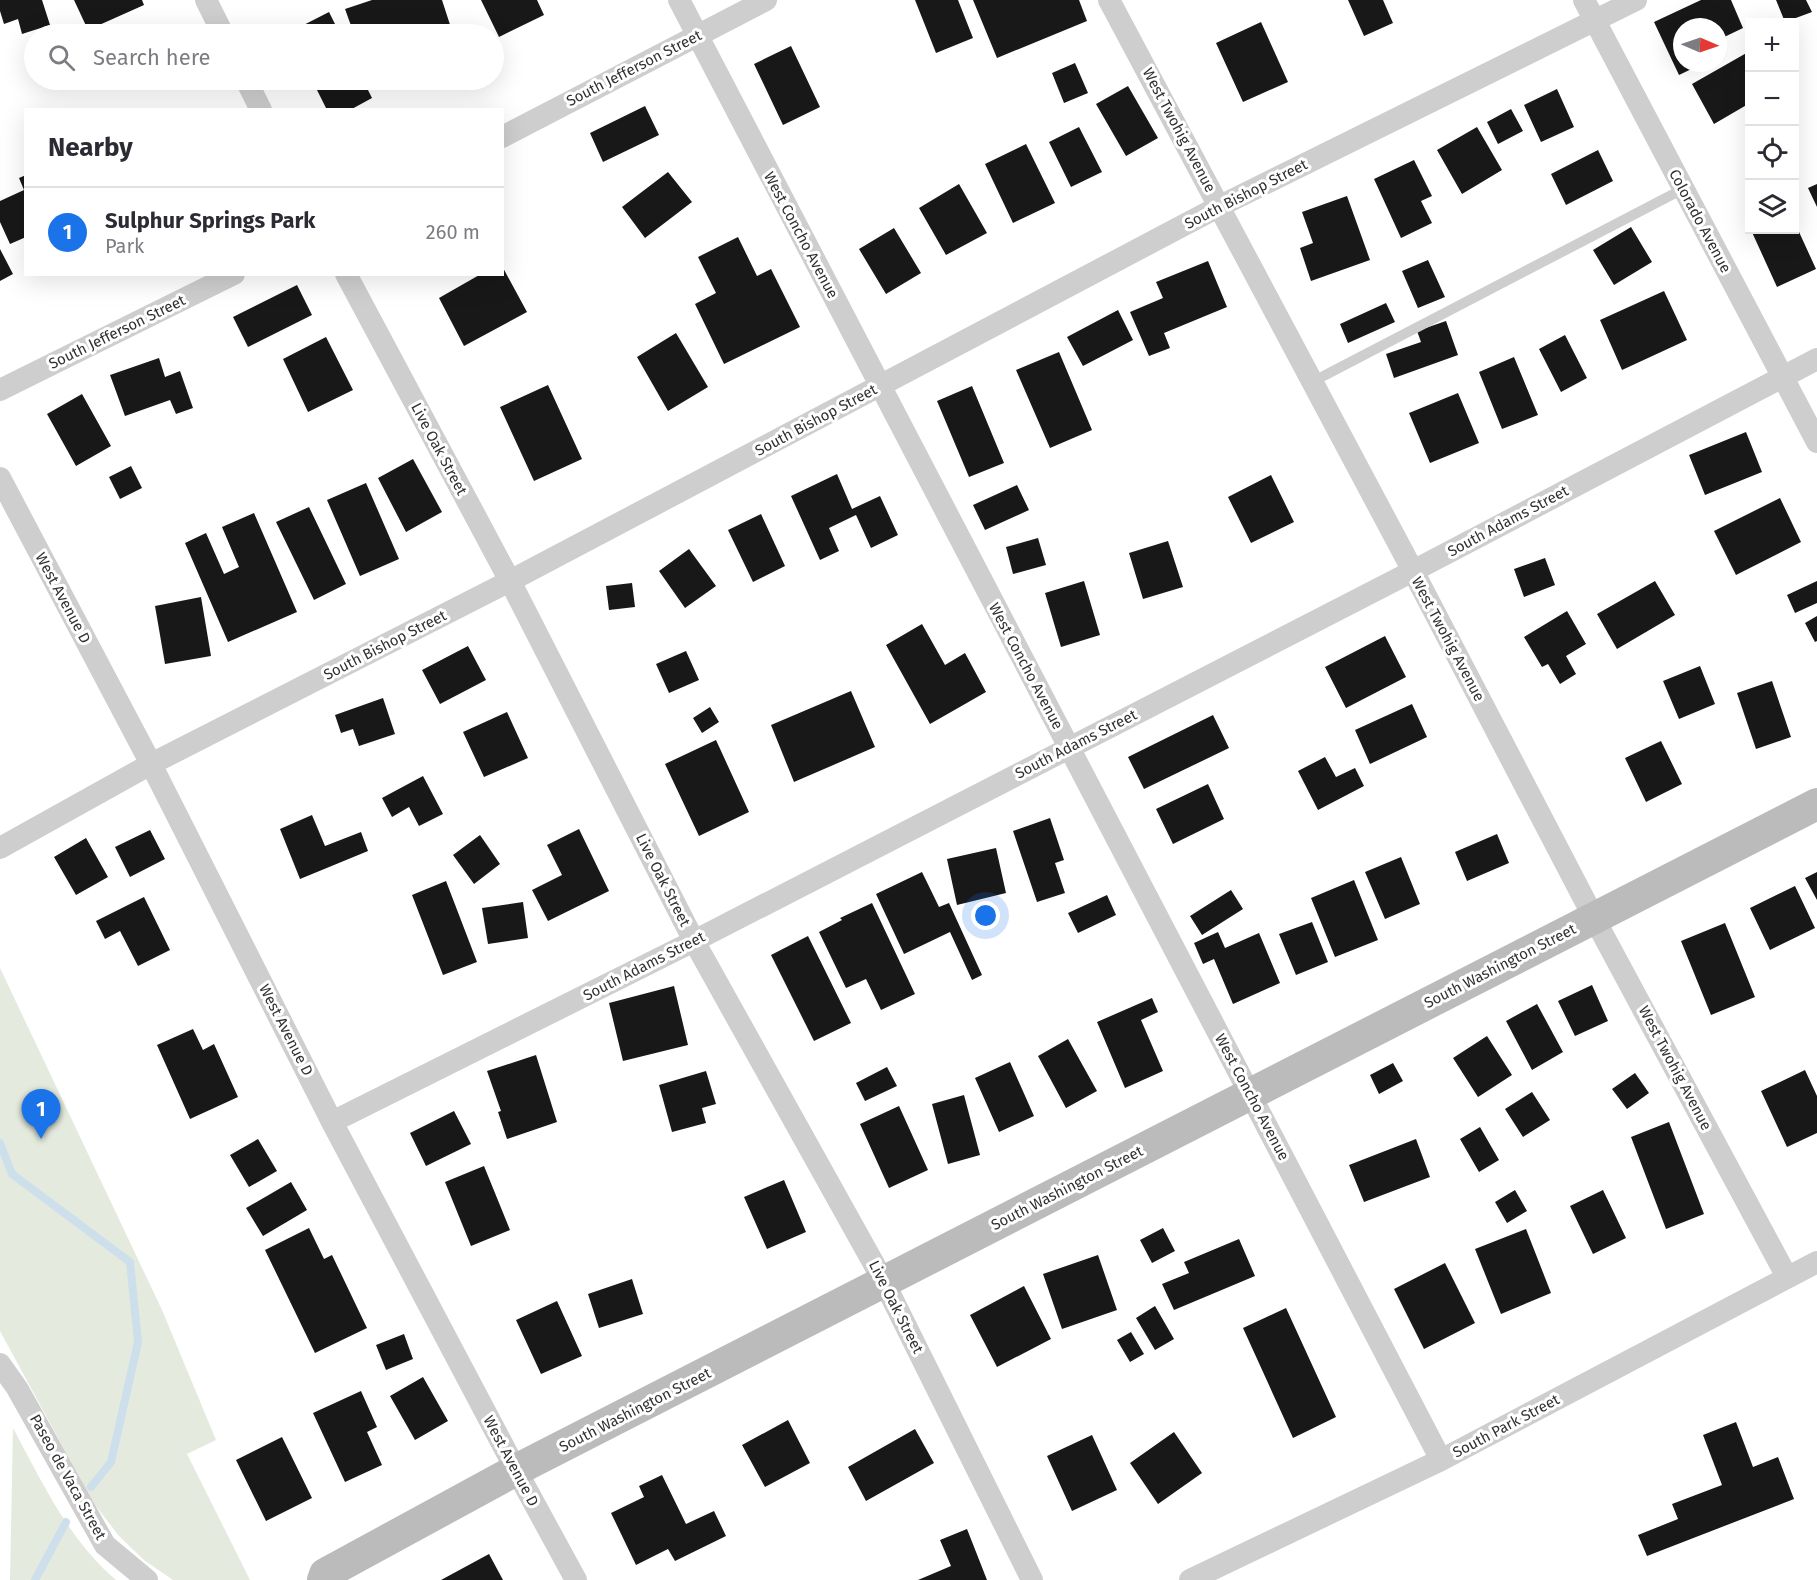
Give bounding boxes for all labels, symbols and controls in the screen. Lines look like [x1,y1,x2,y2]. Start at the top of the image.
north arrow [1673,18,1727,72]
map controls [1745,18,1799,234]
button: + [1745,18,1799,72]
search box [24,24,504,90]
street label: South Jefferson Street [563,26,705,110]
icon: search [45,41,78,74]
text: Search here [93,44,211,71]
street label: West Twohig Avenue [1139,65,1219,195]
button: − [1745,72,1799,126]
button: locate [1745,126,1799,180]
text: Nearby [48,132,133,163]
street label: South Bishop Street [1182,155,1311,233]
street label: Colorado Avenue [1665,166,1735,276]
street label: West Concho Avenue [760,169,842,301]
button: layers [1745,180,1799,234]
text: Sulphur Springs Park [105,207,315,234]
text: 1 [63,220,72,244]
text: 260 m [426,220,480,244]
text: Park [105,234,144,258]
street label: South Jefferson Street [46,291,189,373]
street label: South Bishop Street [752,380,880,460]
street label: Live Oak Street [407,400,471,499]
street label: South Adams Street [1445,481,1572,560]
street label: West Avenue D [32,550,94,646]
street label: West Twohig Avenue [1408,574,1488,704]
street label: West Concho Avenue [985,600,1067,732]
street label: South Bishop Street [321,606,450,684]
street label: South Adams Street [1012,705,1140,782]
street label: Live Oak Street [632,831,694,930]
your location [971,901,1000,930]
street label: South Washington Street [1421,920,1579,1012]
street label: South Adams Street [580,927,708,1004]
street label: West Avenue D [255,981,317,1079]
street label: West Twohig Avenue [1635,1003,1715,1133]
street label: West Concho Avenue [1211,1031,1293,1163]
pin: 1 [22,1090,60,1139]
street label: South Washington Street [988,1142,1146,1234]
street label: Live Oak Street [865,1258,927,1357]
street label: South Washington Street [556,1364,714,1456]
street label: South Park Street [1450,1390,1563,1462]
street label: Paseo de Vaca Street [26,1411,110,1543]
street label: West Avenue D [480,1413,542,1509]

